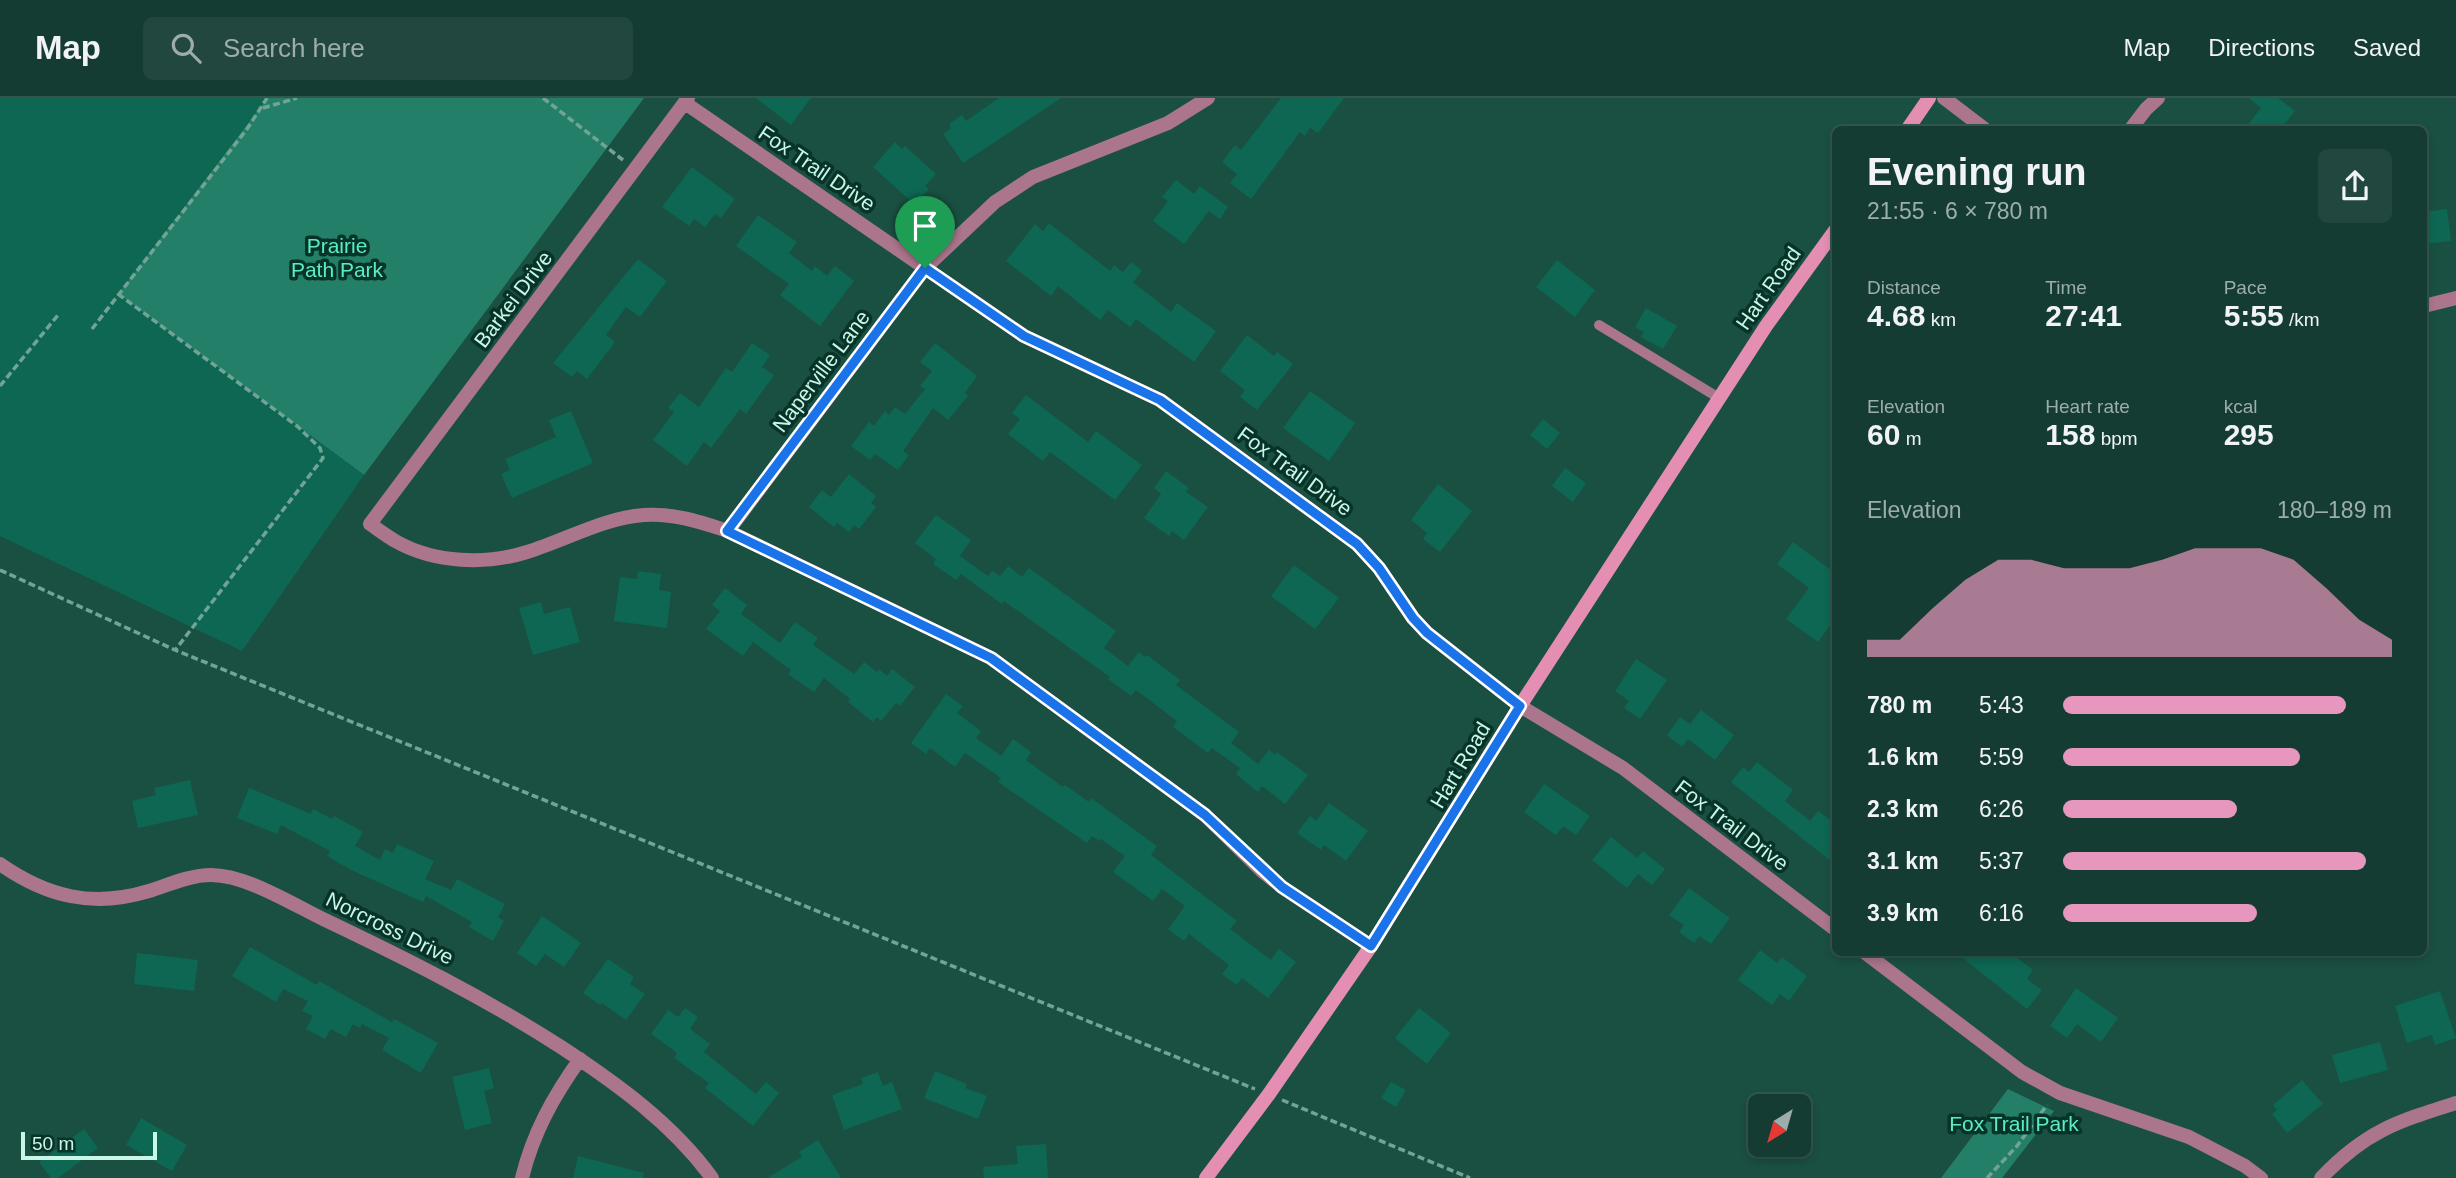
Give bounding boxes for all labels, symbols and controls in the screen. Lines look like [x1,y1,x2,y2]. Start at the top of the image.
search box [143,17,633,80]
text: Map [35,29,101,66]
icon: search [167,29,205,67]
text: Search here [223,33,365,63]
text: Map [2124,34,2170,61]
text: Directions [2208,34,2315,61]
text: Saved [2353,34,2421,61]
street label: Fox Trail Drive [754,121,880,215]
button: share [2318,149,2392,223]
text: Evening run [1867,151,2087,193]
pin [895,196,955,268]
text: 21:55 · 6 × 780 m [1867,198,2048,224]
icon: arrive [906,207,944,245]
park label: Prairie Path Park [291,234,384,281]
street label: Hart Road [1731,242,1805,334]
street label: Barkei Drive [469,246,557,352]
text: Distance [1867,277,1941,298]
text: Time [2045,277,2087,298]
text: Pace [2224,277,2267,298]
text: 4.68 [1867,299,1925,332]
text: 27:41 [2045,299,2122,332]
text: 5:55 [2224,299,2284,332]
street label: Naperville Lane [768,306,874,436]
text: km [1925,309,1956,330]
text: /km [2284,309,2320,330]
text: Elevation [1867,396,1945,417]
text: Heart rate [2045,396,2130,417]
text: kcal [2224,396,2257,417]
text: 60 [1867,418,1900,451]
text: 158 [2045,418,2095,451]
text: 295 [2224,418,2274,451]
street label: Fox Trail Drive [1233,422,1357,520]
text: m [1900,428,1921,449]
text: bpm [2095,428,2138,449]
text: Elevation [1867,497,1962,523]
text: 180–189 m [2277,497,2392,523]
text: 780 m [1867,692,1932,718]
text: 5:43 [1979,692,2024,718]
street label: Hart Road [1425,718,1495,812]
text: 1.6 km [1867,744,1939,770]
text: 5:59 [1979,744,2024,770]
street label: Fox Trail Drive [1671,775,1793,875]
text: 2.3 km [1867,796,1939,822]
text: 6:26 [1979,796,2024,822]
text: 3.1 km [1867,848,1939,874]
text: 5:37 [1979,848,2024,874]
street label: Norcross Drive [323,887,457,969]
text: 3.9 km [1867,900,1939,926]
text: 6:16 [1979,900,2024,926]
north arrow [1748,1094,1811,1157]
map controls [1748,1094,1811,1157]
park label: Fox Trail Park [1949,1112,2079,1135]
scale bar [21,1129,158,1161]
text: 50 m [32,1133,74,1154]

